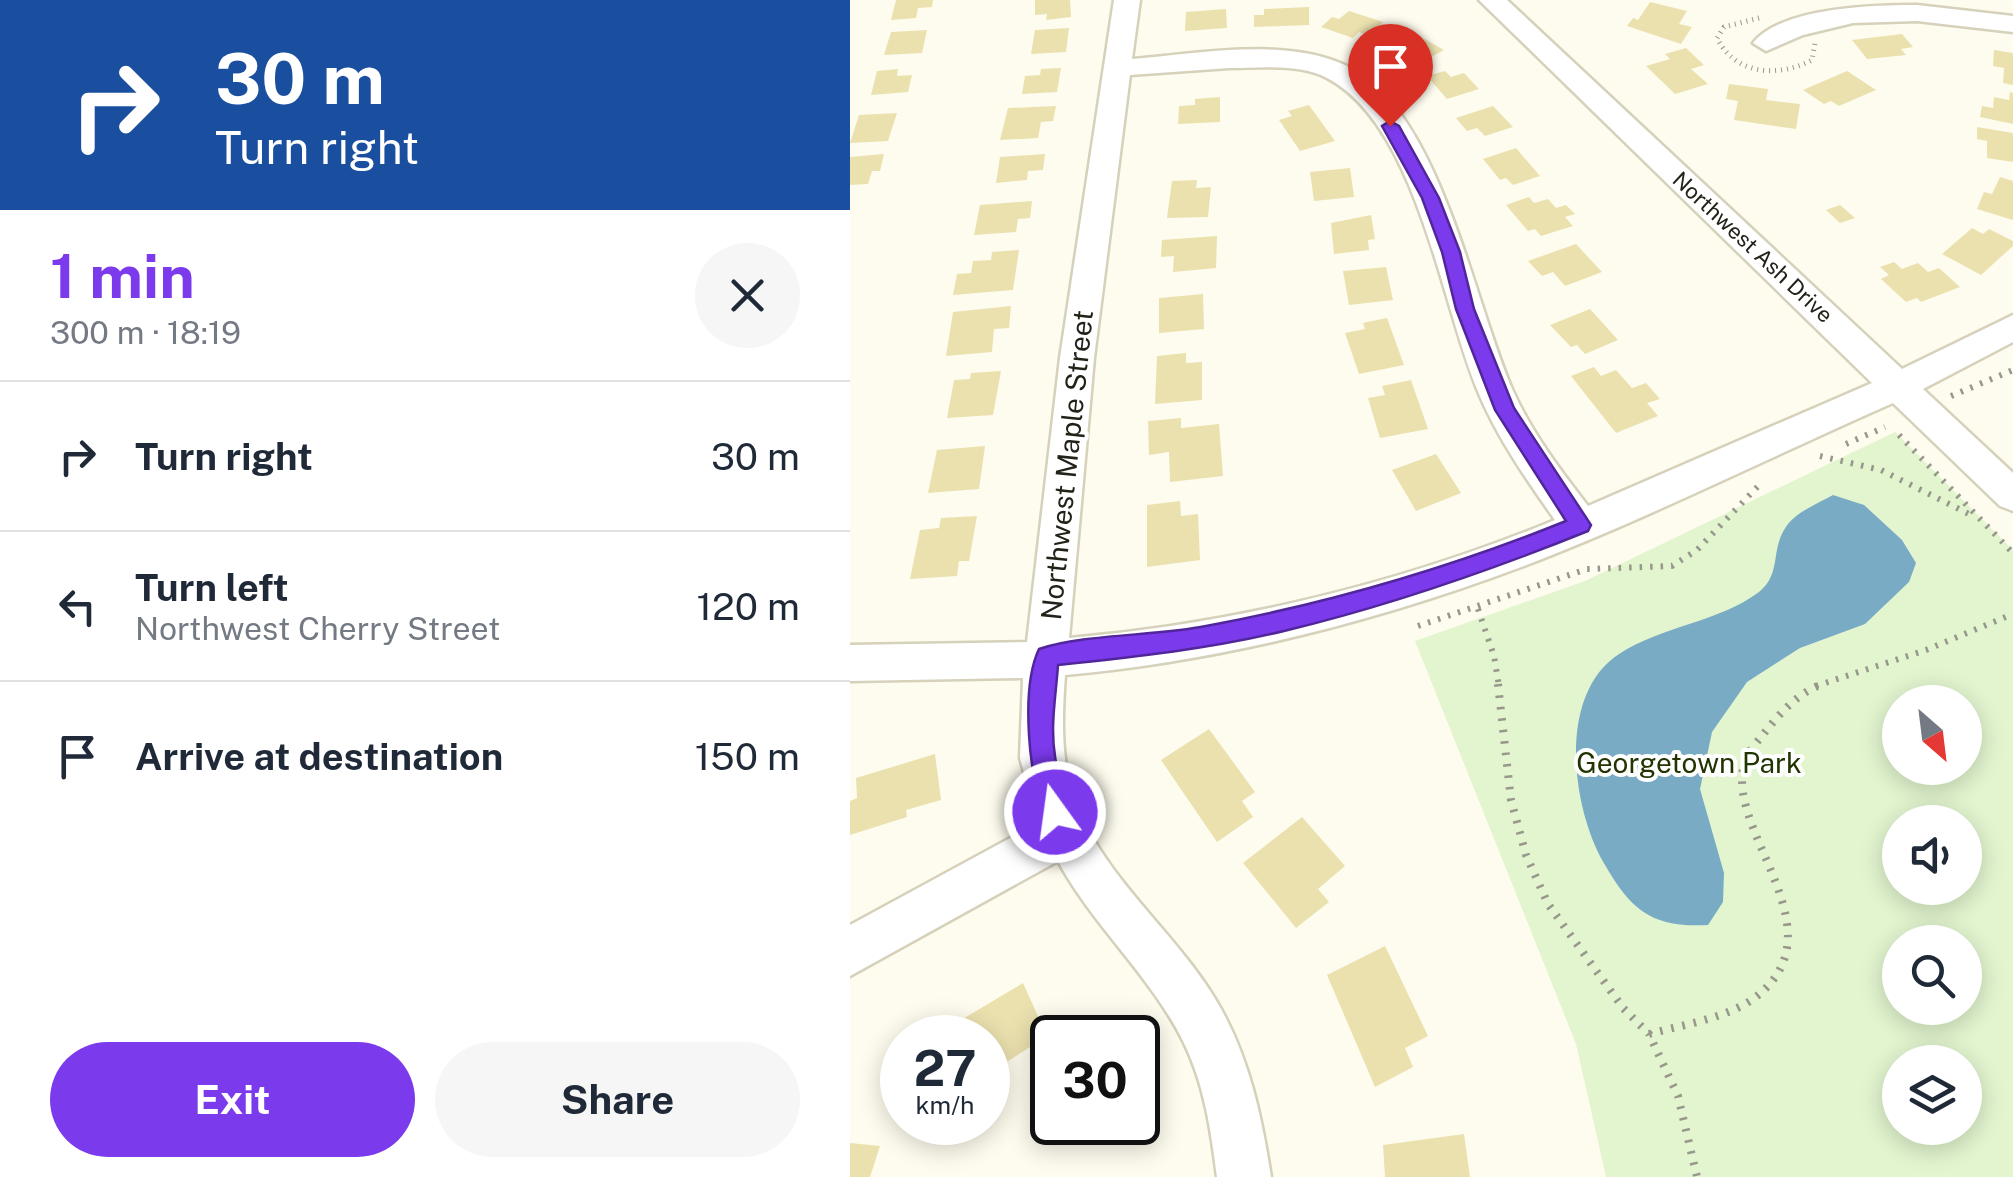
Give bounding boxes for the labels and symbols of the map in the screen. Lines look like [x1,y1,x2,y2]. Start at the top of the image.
pin [1348,24,1433,127]
street label: Northwest Ash Drive [1668,166,1838,328]
street label: Northwest Maple Street [1034,308,1099,622]
north arrow [1882,685,1982,785]
park label: Georgetown Park [1576,746,1802,779]
position arrow [1003,760,1107,864]
speed limit sign: 30 [1030,1015,1160,1145]

